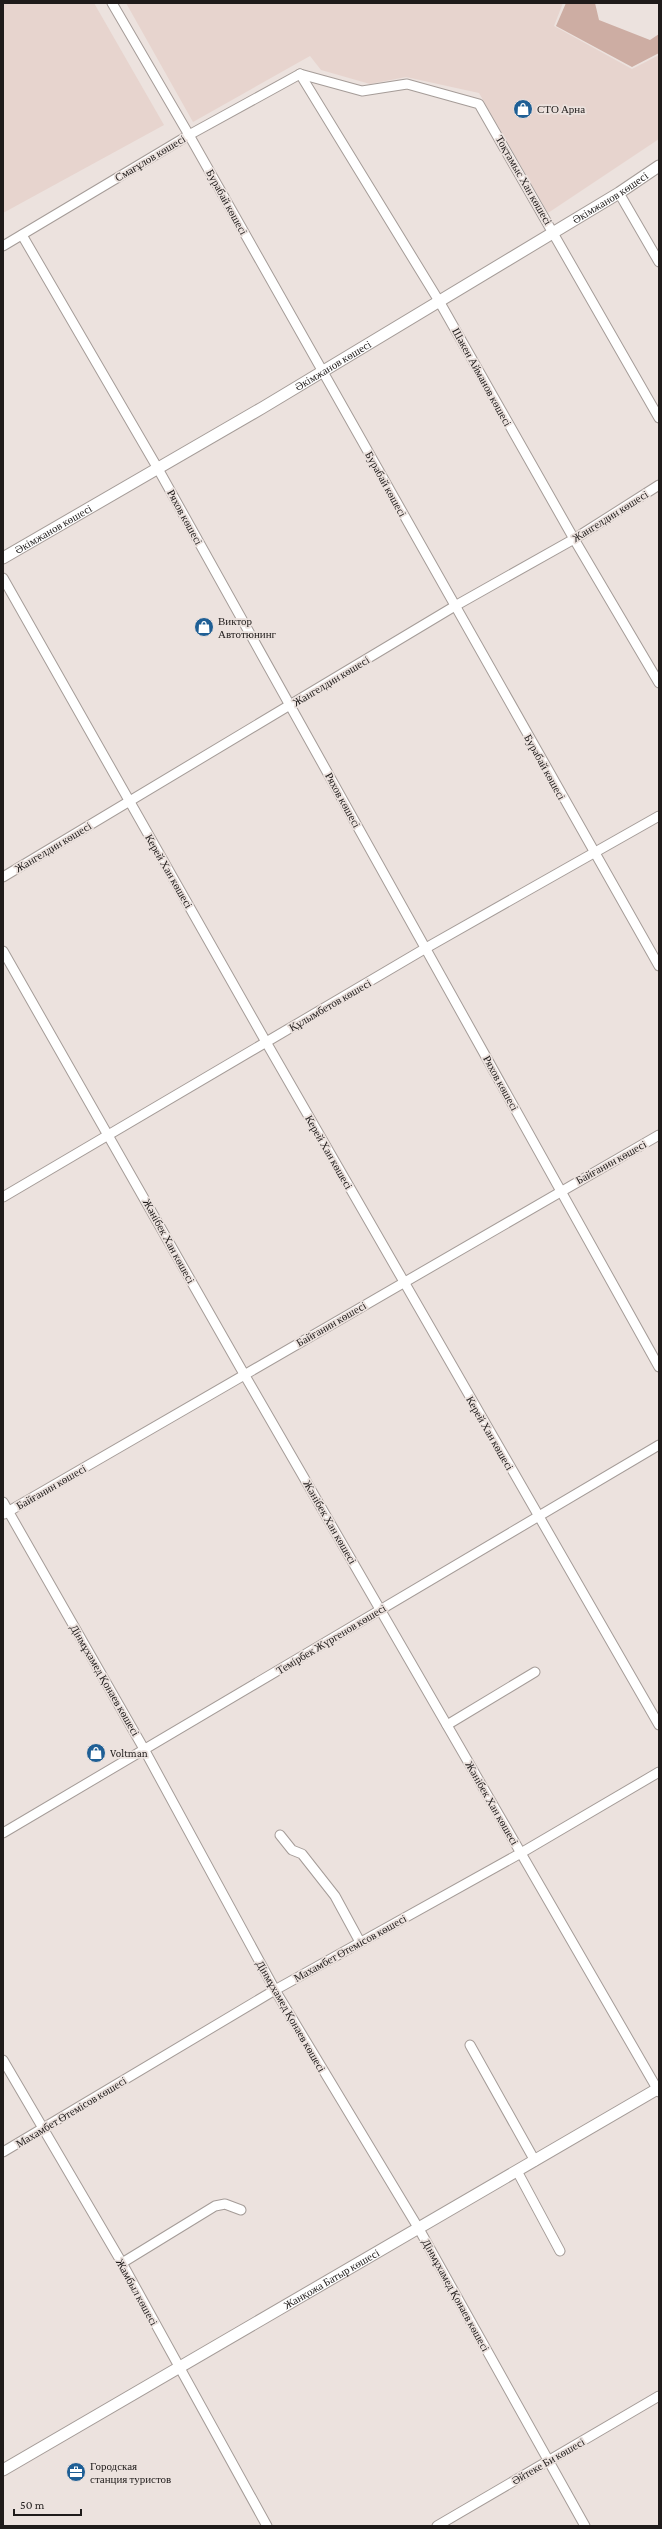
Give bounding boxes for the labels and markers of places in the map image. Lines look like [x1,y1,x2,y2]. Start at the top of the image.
shop icon: СТО Арна [512,98,534,120]
place label: СТО Арна [537,103,585,115]
place label: Виктор Автотюнинг [218,615,277,640]
shop icon: Виктор Автотюнинг [193,616,215,638]
shop icon: Voltman [85,1742,107,1764]
place label: Voltman [110,1747,148,1759]
place label: Городская станция туристов [90,2460,171,2485]
office icon: Городская станция туристов [65,2461,87,2483]

